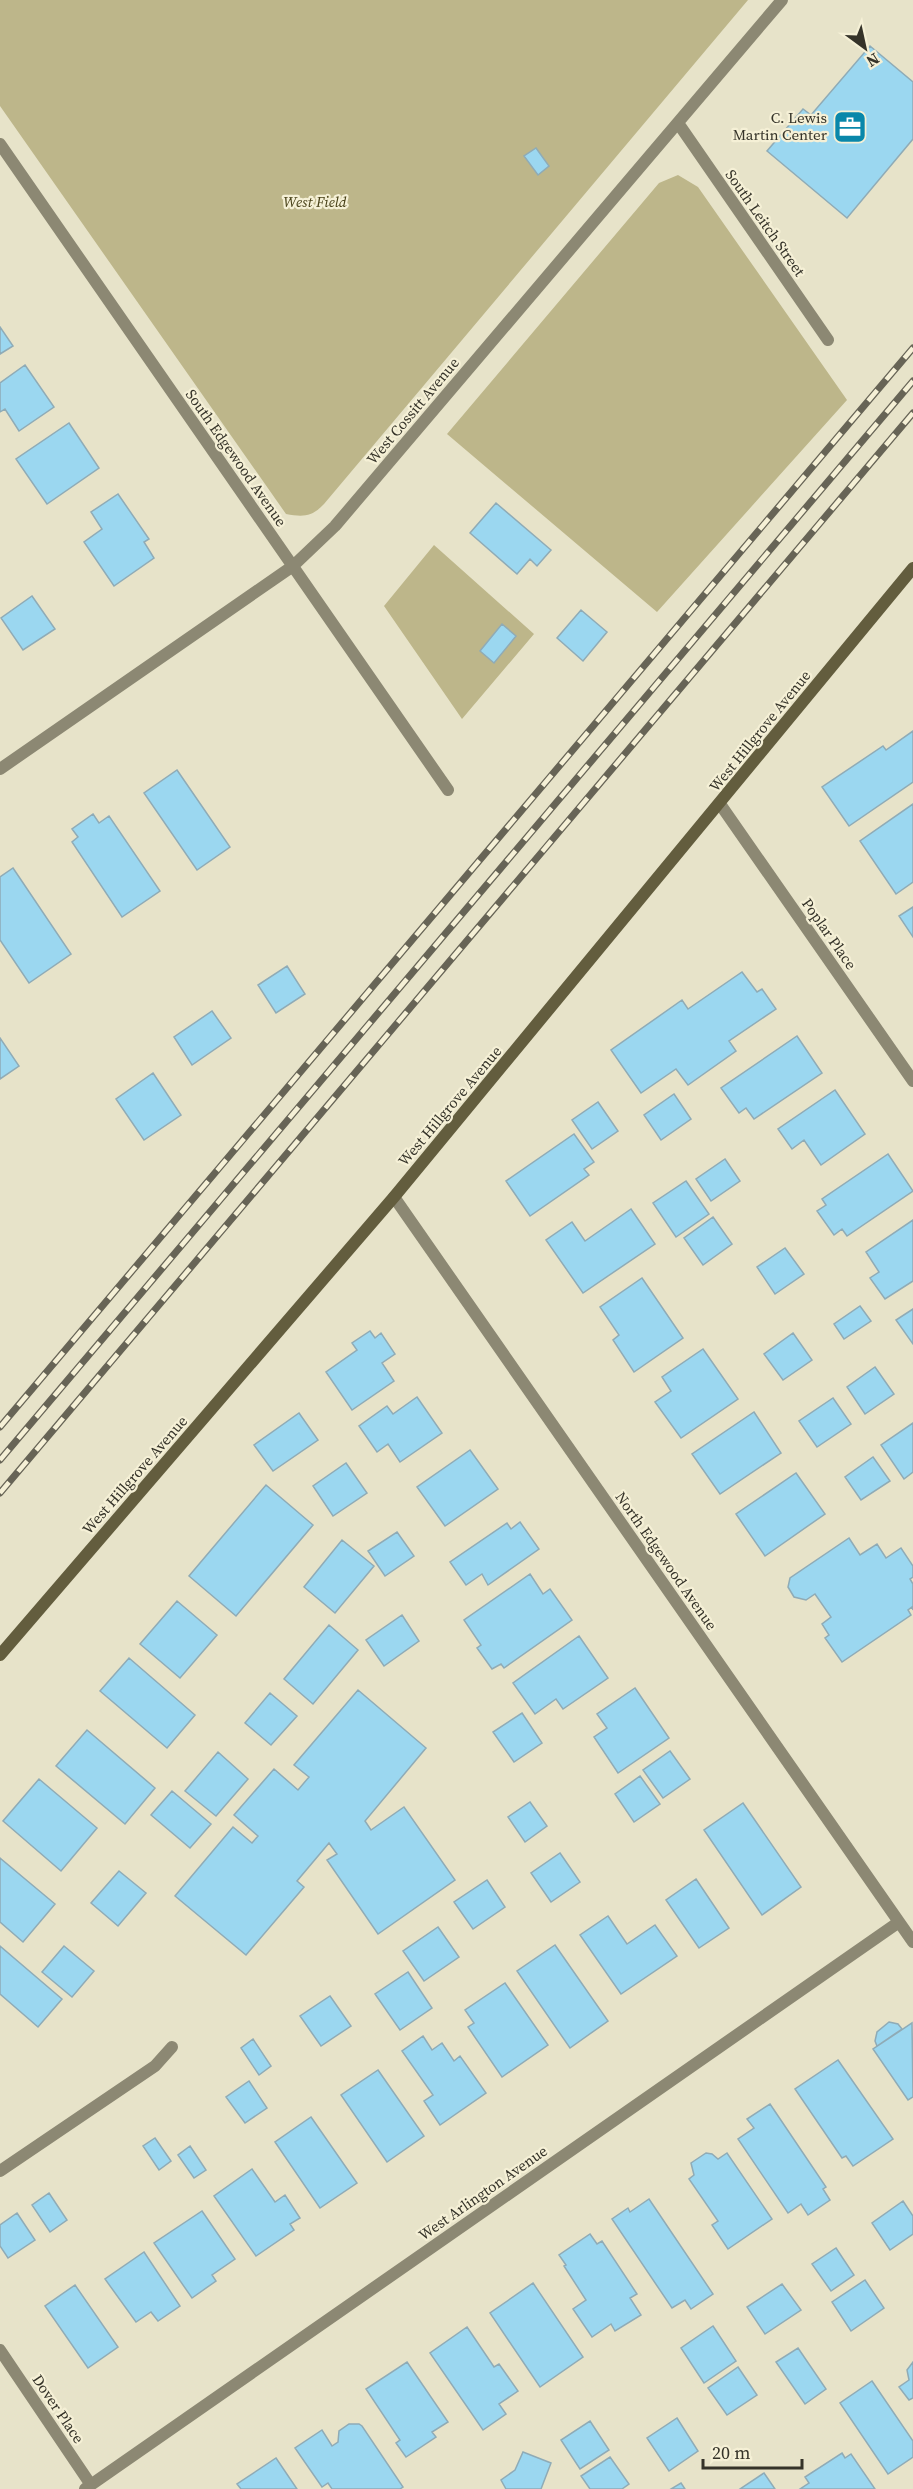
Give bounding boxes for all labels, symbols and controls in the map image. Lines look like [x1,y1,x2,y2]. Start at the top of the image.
north arrow [835,18,895,78]
text: N [862,48,884,73]
place label: C. Lewis Martin Center [733,107,828,145]
office icon: C. Lewis Martin Center [832,109,868,145]
street label: South Leitch Street [721,165,810,281]
park label: West Field [283,191,347,212]
street label: West Cossitt Avenue [362,352,464,469]
street label: South Edgewood Avenue [181,385,292,531]
street label: West Hillgrove Avenue [704,665,815,796]
street label: Poplar Place [797,894,862,974]
street label: West Hillgrove Avenue [393,1041,506,1170]
street label: West Hillgrove Avenue [77,1411,192,1538]
street label: North Edgewood Avenue [611,1487,722,1634]
street label: West Arlington Avenue [414,2140,552,2245]
street label: Dover Place [28,2370,90,2448]
scale bar [703,2432,802,2470]
text: 20 m [712,2440,750,2465]

